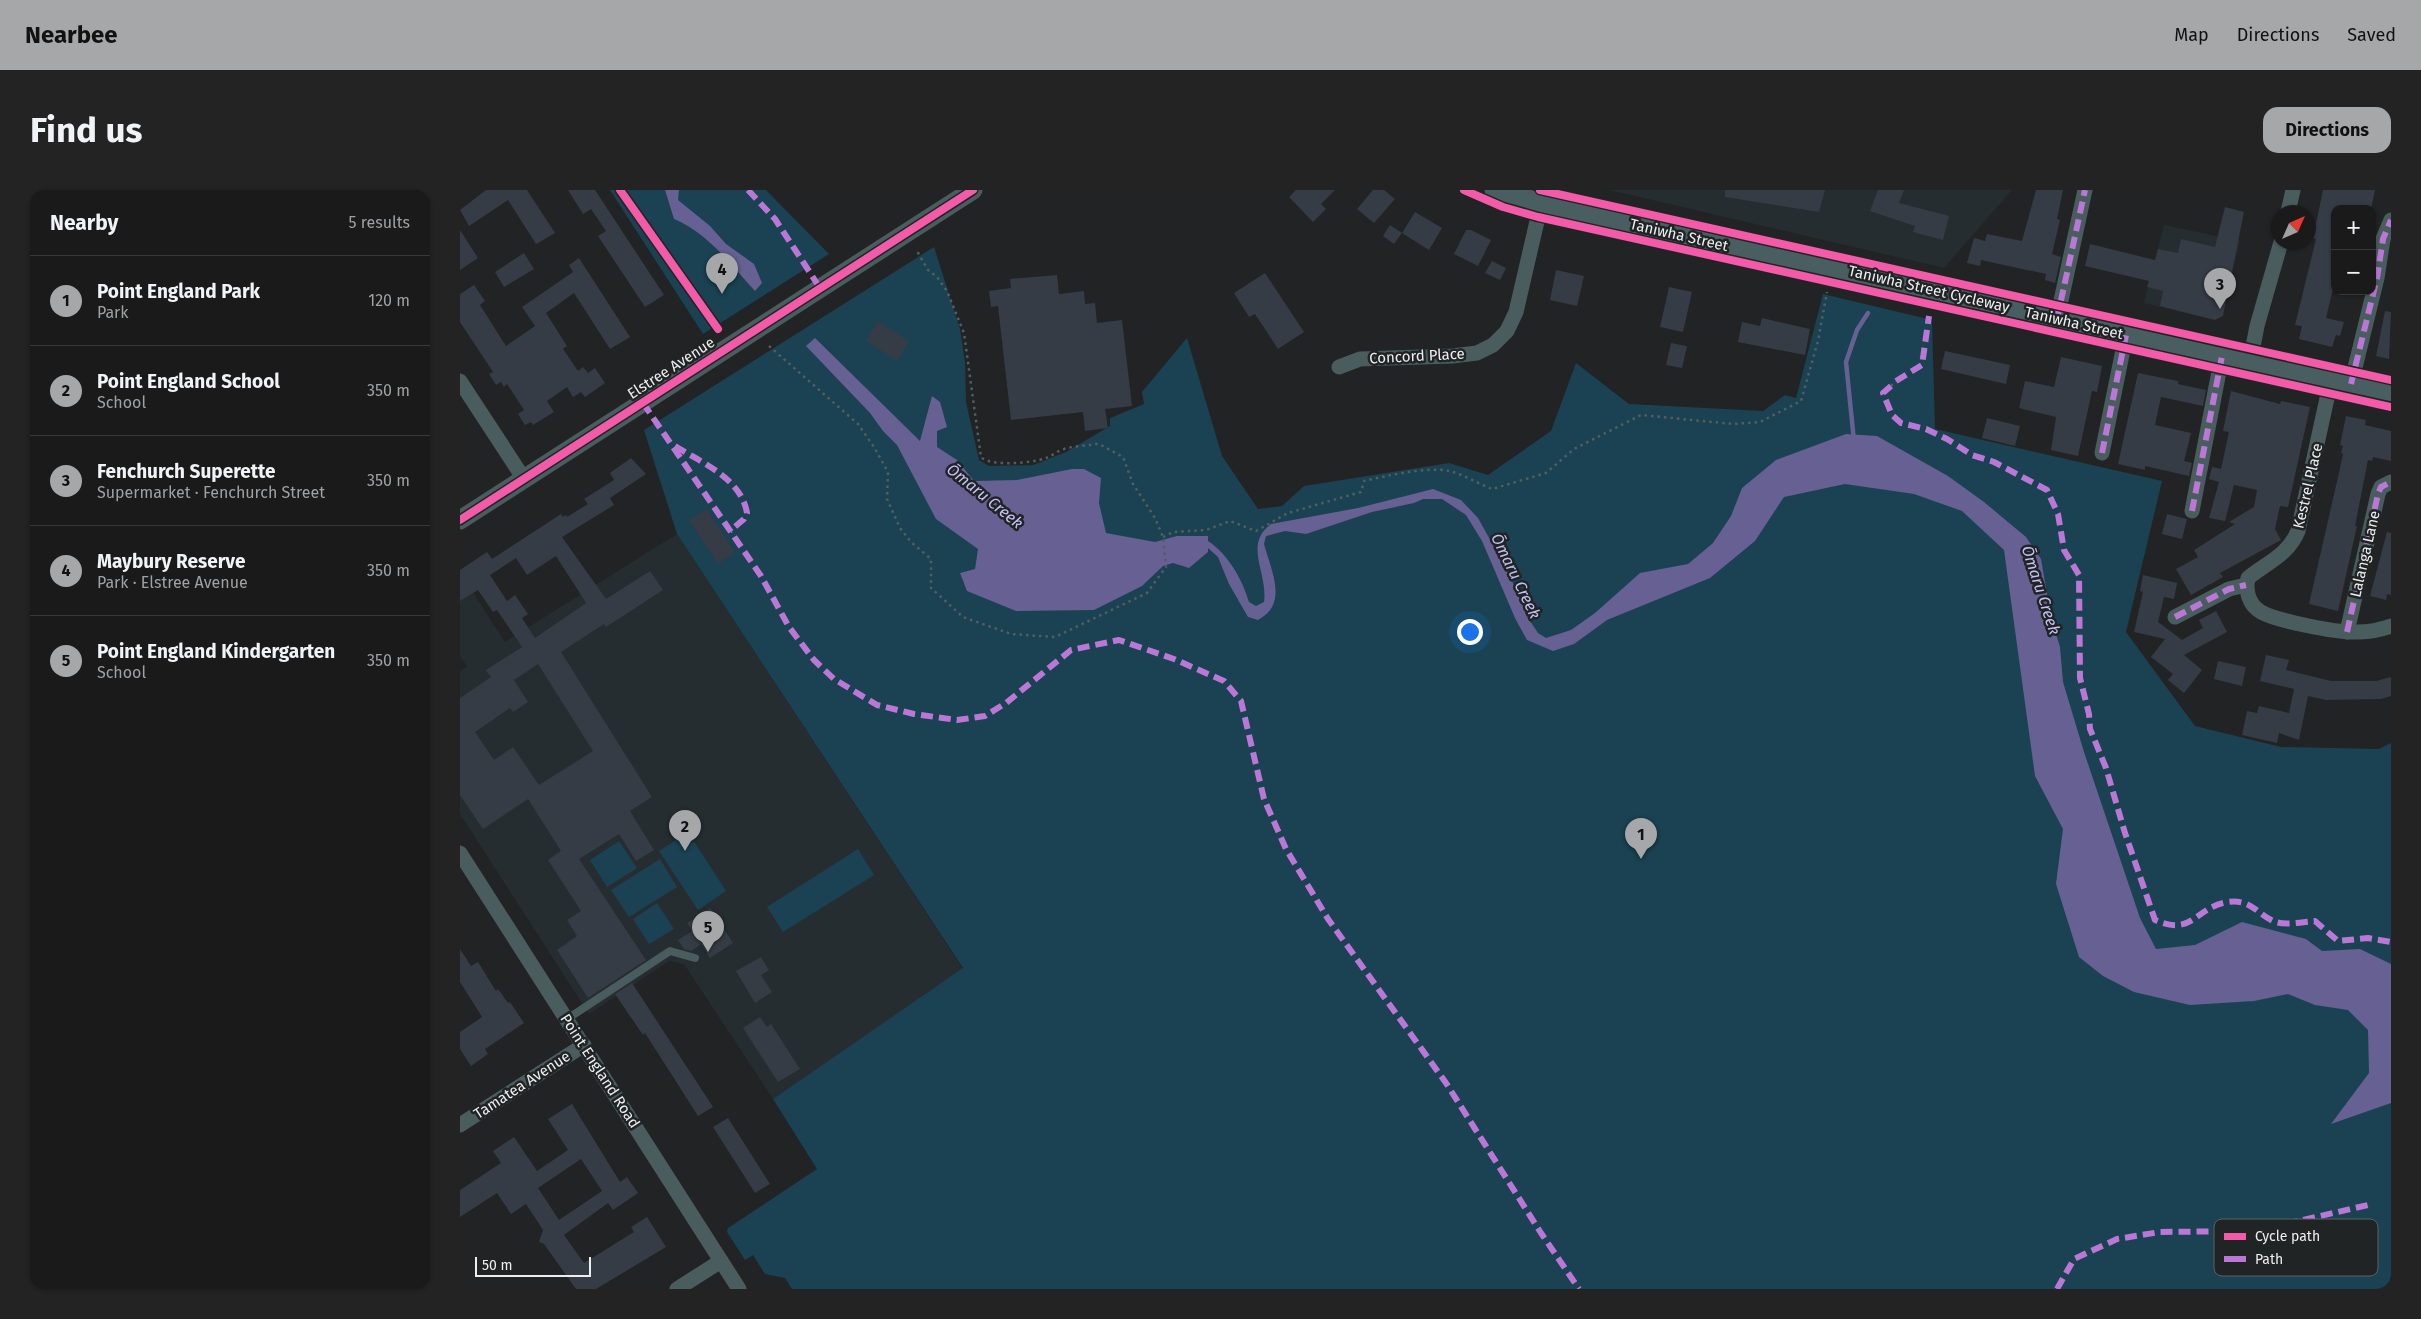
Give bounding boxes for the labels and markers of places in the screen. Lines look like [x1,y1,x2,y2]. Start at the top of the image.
pin: 4 [706,253,738,294]
pin: 3 [2204,268,2236,309]
pin: 2 [669,810,701,851]
pin: 1 [1625,818,1657,859]
pin: 5 [692,911,724,952]

